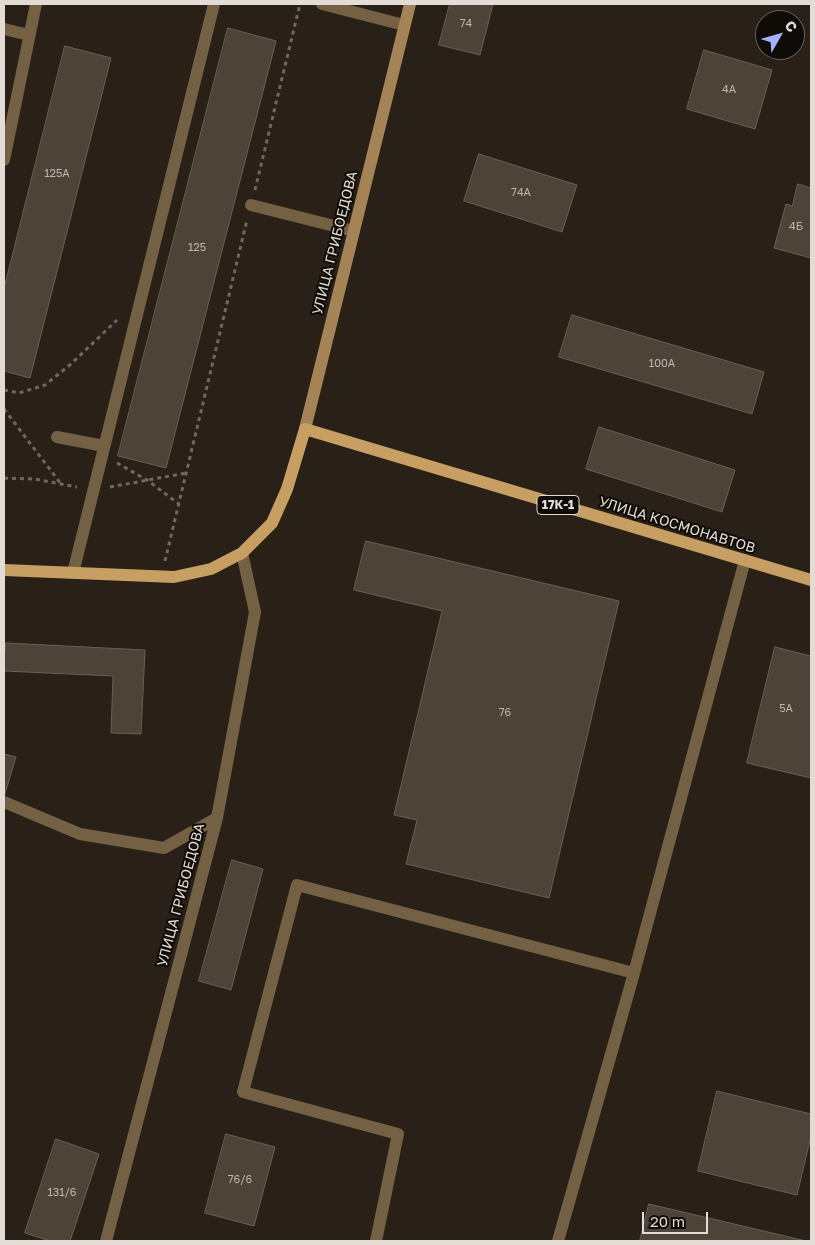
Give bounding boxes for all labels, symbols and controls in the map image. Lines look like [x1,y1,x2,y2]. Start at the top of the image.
north arrow [755,10,805,60]
house number: 74 [460,17,472,31]
text: С [782,17,801,35]
house number: 4А [722,83,736,97]
house number: 125А [44,167,70,181]
street label: УЛИЦА ГРИБОЕДОВА [309,169,361,317]
house number: 74А [511,186,531,200]
house number: 4Б [789,220,803,234]
house number: 125 [188,241,206,255]
house number: 100А [649,357,675,371]
street label: УЛИЦА КОСМОНАВТОВ [597,493,757,557]
road number: 17К-1 [537,496,579,514]
house number: 5А [779,702,793,716]
house number: 76 [499,706,511,720]
street label: УЛИЦА ГРИБОЕДОВА [154,821,208,969]
house number: 76/6 [228,1173,252,1187]
house number: 131/6 [47,1186,77,1200]
scale bar [645,1202,711,1234]
text: 20 m [650,1212,685,1230]

